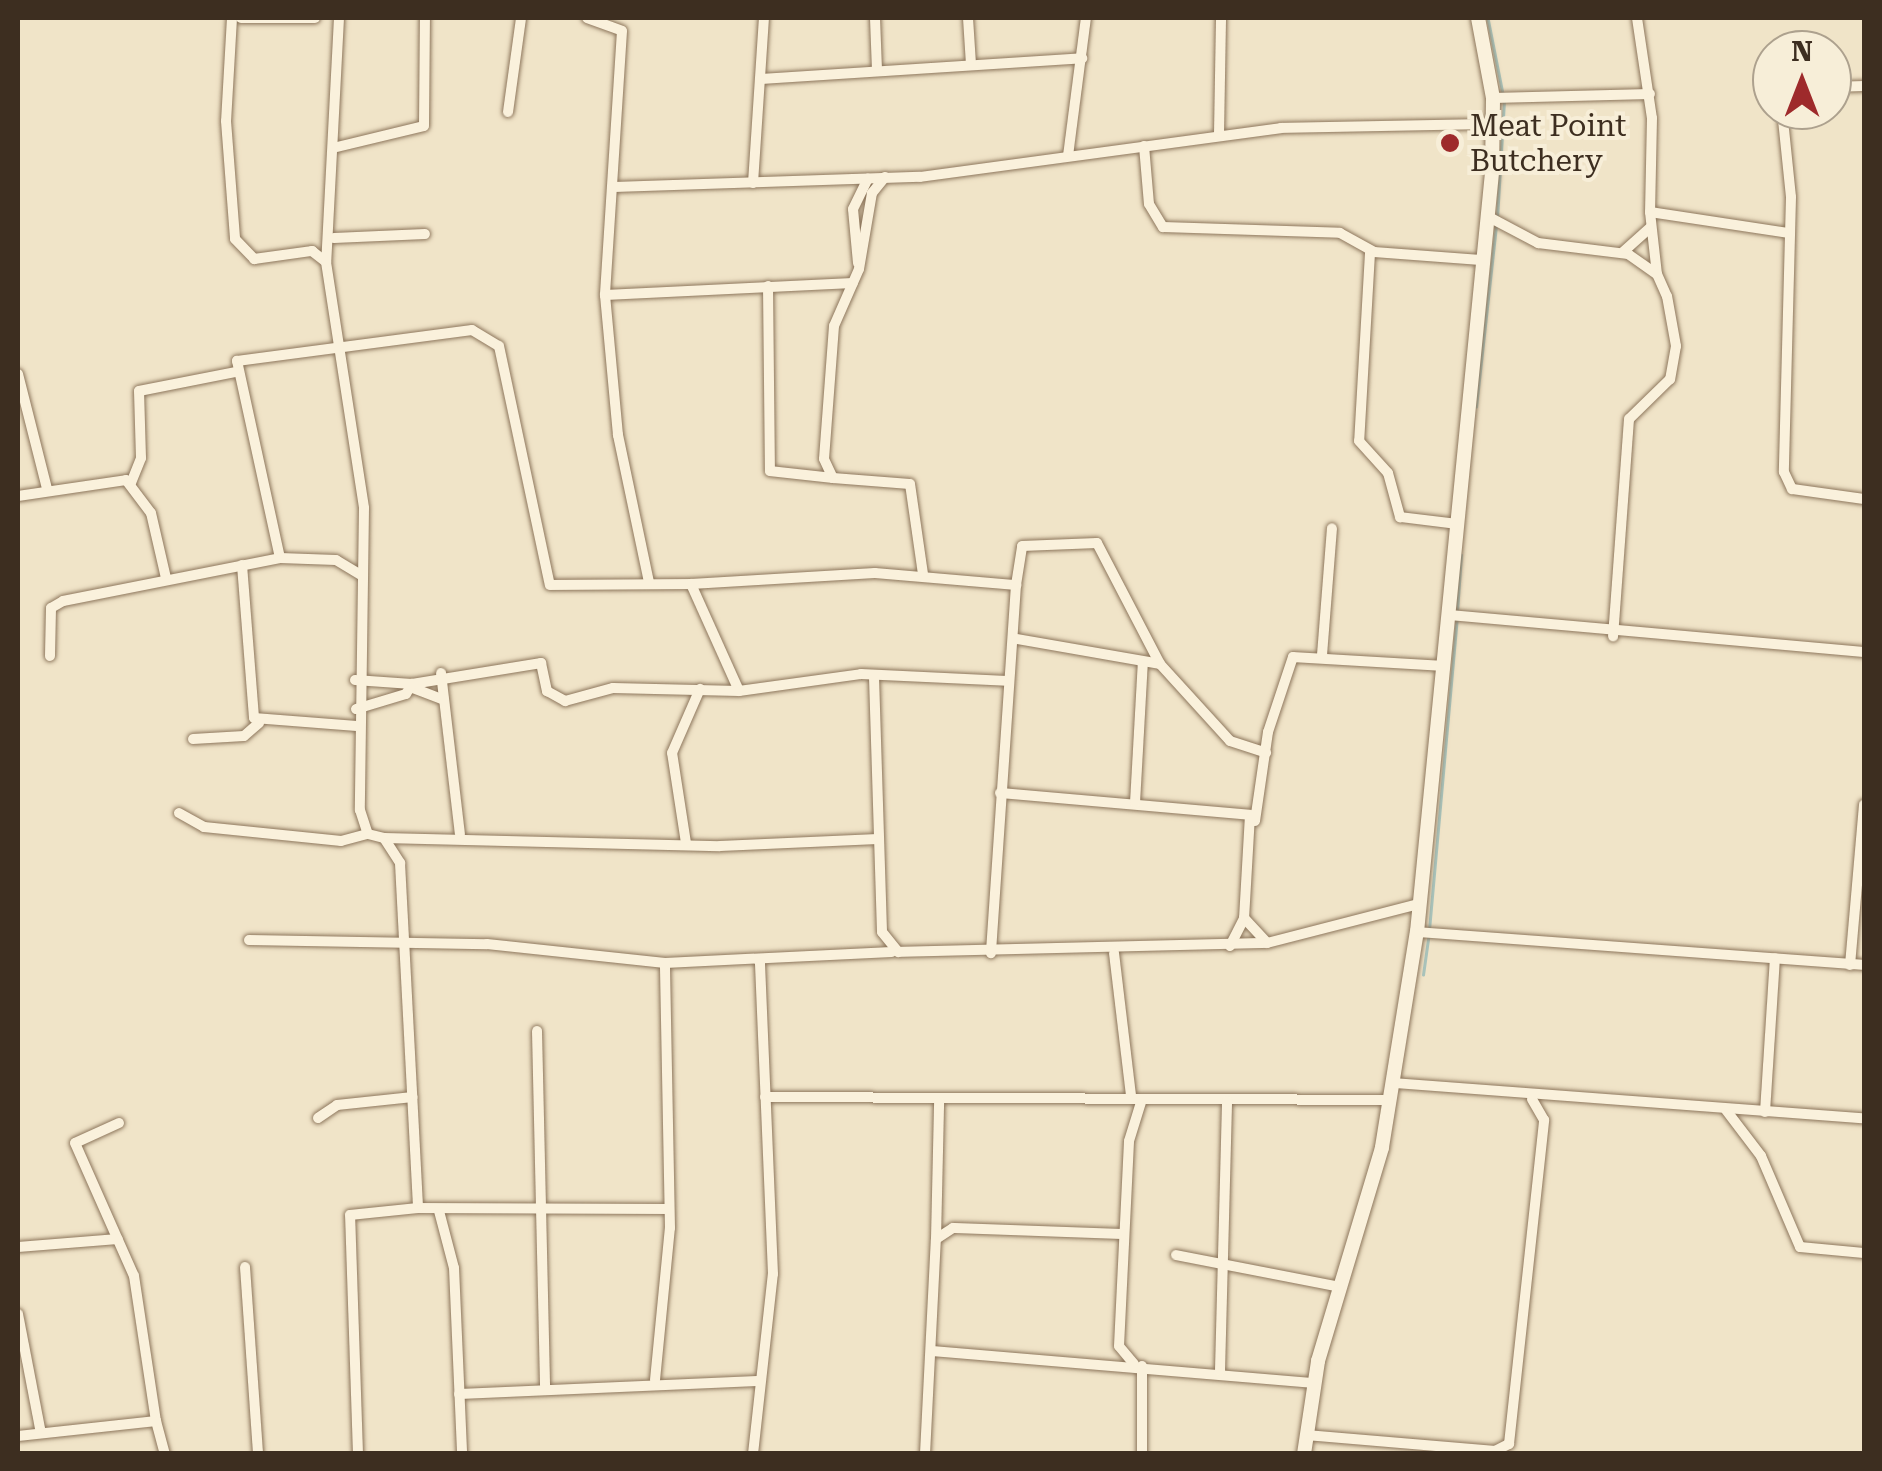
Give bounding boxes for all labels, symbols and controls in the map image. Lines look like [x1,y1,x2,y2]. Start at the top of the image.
north arrow [1752,30,1852,130]
text: N [1791,35,1813,68]
place label: Meat Point Butchery [1470,108,1627,178]
marker: Meat Point Butchery [1439,132,1461,154]

